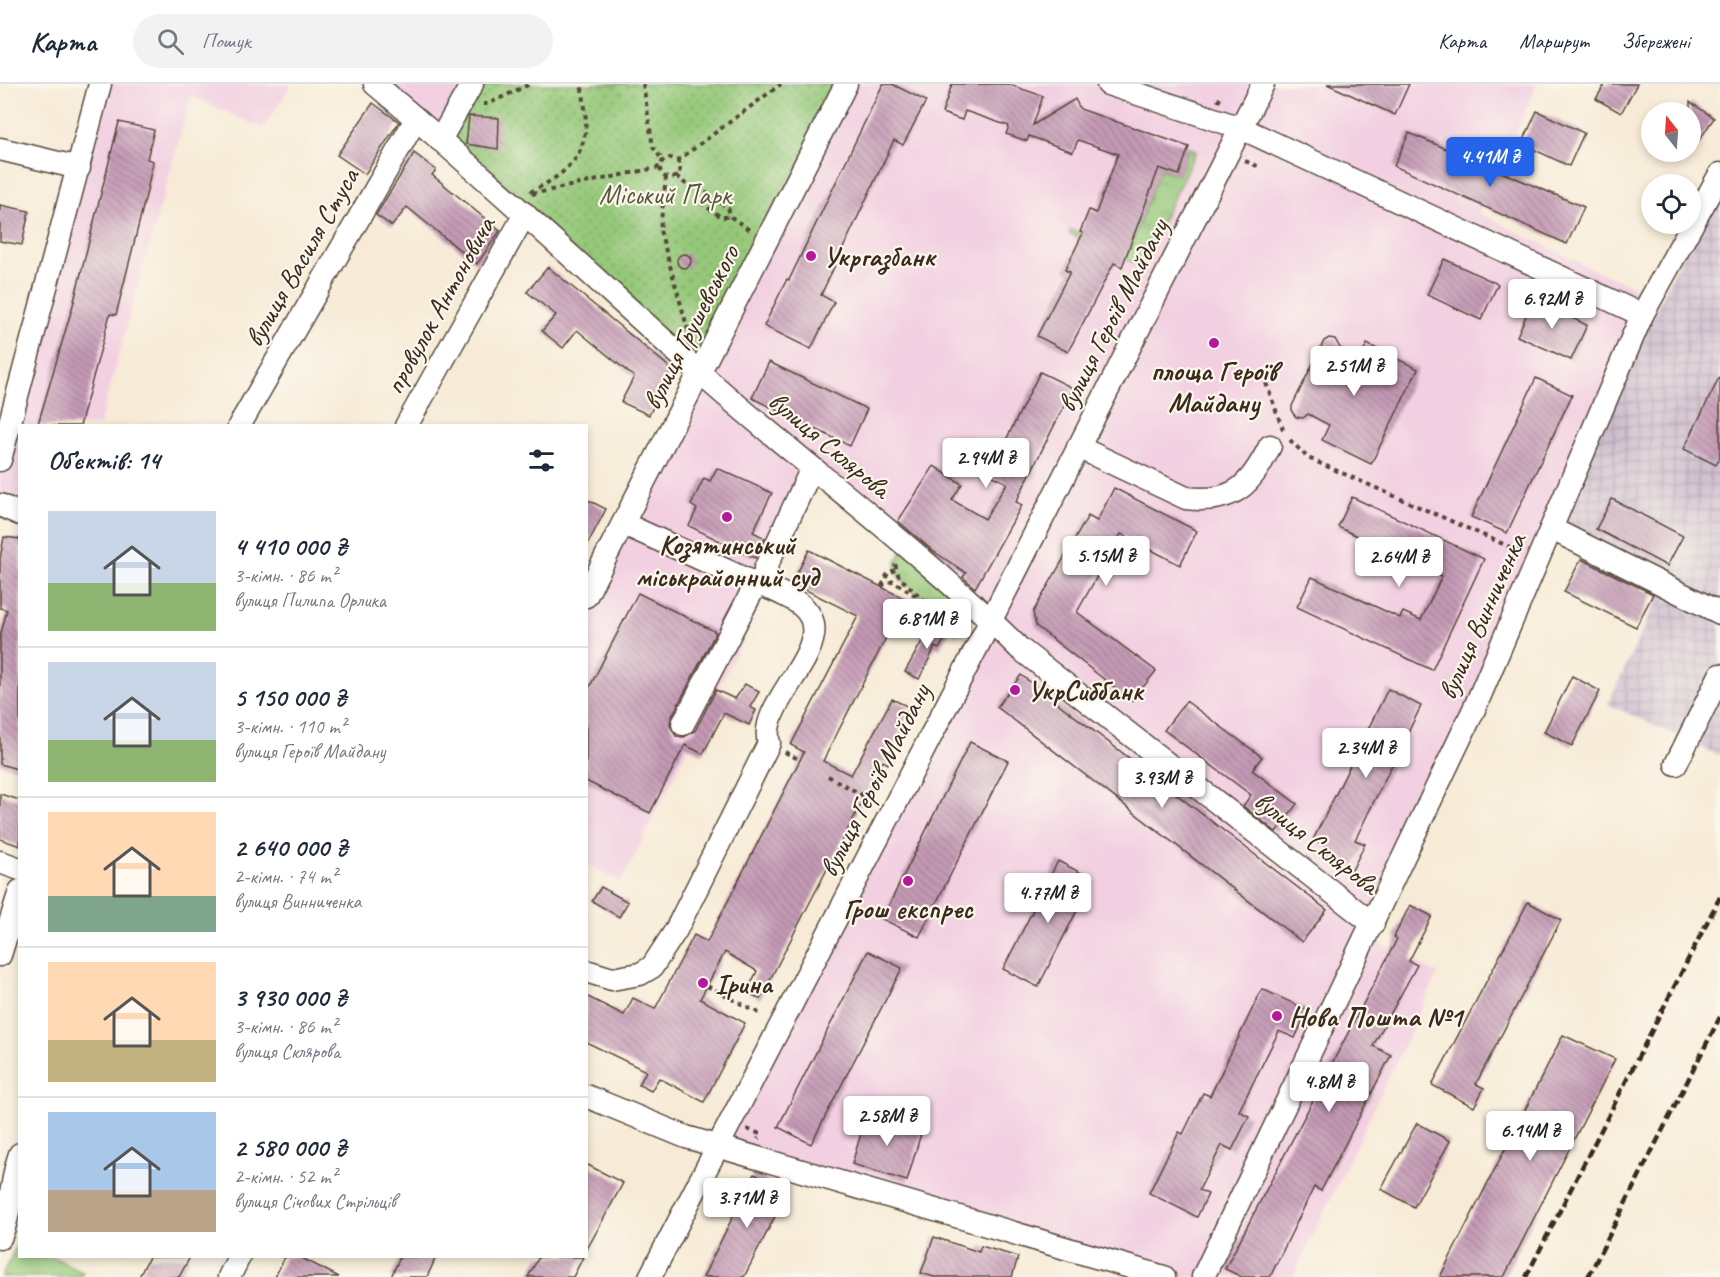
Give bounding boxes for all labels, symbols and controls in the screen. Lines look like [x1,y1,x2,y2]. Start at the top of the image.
search box [133,14,553,68]
text: Карта [30,24,97,59]
icon: search [154,25,187,58]
text: Пошук [202,27,251,55]
text: Карта [1438,28,1486,54]
text: Маршрут [1519,28,1589,54]
text: Збережені [1622,28,1690,54]
north arrow [1641,102,1701,162]
map controls [1641,102,1701,234]
pin: 4.41M ₴ [1435,137,1545,188]
text: 4.41M ₴ [1460,144,1520,169]
street label: вулиця Василя Стуса [236,160,368,353]
button: locate [1641,174,1701,234]
park label: Міський Парк [599,177,734,212]
street label: провулок Антоновича [376,209,503,400]
street label: вулиця Героїв Майдану [1049,211,1177,418]
street label: вулиця Грушевського [634,237,748,415]
place label: Укргазбанк [823,239,937,275]
marker: Укргазбанк [804,249,818,263]
pin: 6.92M ₴ [1497,279,1607,330]
text: 6.92M ₴ [1522,286,1582,311]
marker: площа Героїв Майдану [1207,336,1221,350]
pin: 2.51M ₴ [1299,346,1409,397]
place label: площа Героїв Майдану [1151,353,1283,421]
text: 2.51M ₴ [1324,353,1384,378]
street label: вулиця Склярова [761,383,900,507]
pin: 2.94M ₴ [931,438,1041,489]
text: Об’єктів: 14 [48,444,160,477]
icon: filters [525,444,558,477]
text: 2.94M ₴ [956,445,1016,470]
marker: Козятинський міськрайонний суд [720,510,734,524]
street label: вулиця Винниченка [1429,526,1534,705]
place label: Козятинський міськрайонний суд [635,527,822,594]
text: 4 410 000 ₴ [234,530,347,563]
icon: home [96,535,168,607]
pin: 5.15M ₴ [1051,536,1161,587]
pin: 2.64M ₴ [1344,537,1454,588]
text: 5.15M ₴ [1077,543,1135,568]
text: 2.64M ₴ [1369,544,1429,569]
text: 3-кімн. · 86 m² [234,563,337,588]
text: вулиця Пилипа Орлика [234,588,386,613]
pin: 6.81M ₴ [872,599,982,650]
text: 6.81M ₴ [897,606,957,631]
place label: УкрСиббанк [1027,673,1145,708]
street label: вулиця Героїв Майдану [811,676,939,883]
text: 5 150 000 ₴ [234,681,346,714]
marker: УкрСиббанк [1008,683,1022,697]
icon: home [96,686,168,758]
text: 3-кімн. · 110 m² [234,714,346,739]
pin: 2.34M ₴ [1311,728,1421,779]
text: 2.34M ₴ [1336,735,1396,760]
text: вулиця Героїв Майдану [234,739,385,764]
pin: 3.93M ₴ [1107,758,1217,809]
text: 3.93M ₴ [1132,765,1192,790]
street label: вулиця Склярова [1247,783,1388,904]
text: 2 640 000 ₴ [234,831,347,864]
icon: home [96,836,168,908]
text: 2-кімн. · 74 m² [234,864,337,889]
pin: 4.77M ₴ [993,873,1103,924]
marker: Грош експрес [901,874,915,888]
text: 4.77M ₴ [1018,880,1078,905]
text: вулиця Винниченка [234,889,361,914]
place label: Грош експрес [843,891,974,926]
place label: Ірина [715,966,774,1001]
marker: Ірина [696,976,710,990]
text: 3 930 000 ₴ [234,981,346,1014]
icon: home [96,986,168,1058]
place label: Нова Пошта №1 [1289,999,1466,1034]
marker: Нова Пошта №1 [1270,1009,1284,1023]
text: 3-кімн. · 86 m² [234,1014,337,1039]
text: вулиця Склярова [234,1039,340,1064]
pin: 4.8M ₴ [1280,1062,1378,1113]
text: 4.8M ₴ [1304,1069,1354,1094]
pin: 2.58M ₴ [832,1096,942,1147]
text: 2.58M ₴ [857,1103,917,1128]
pin: 6.14M ₴ [1475,1111,1585,1162]
text: 6.14M ₴ [1500,1118,1560,1143]
text: 2 580 000 ₴ [234,1131,346,1164]
icon: home [96,1136,168,1208]
text: 2-кімн. · 52 m² [234,1164,337,1189]
pin: 3.71M ₴ [692,1178,802,1229]
text: 3.71M ₴ [717,1185,777,1210]
text: вулиця Січових Стрільців [234,1189,396,1214]

